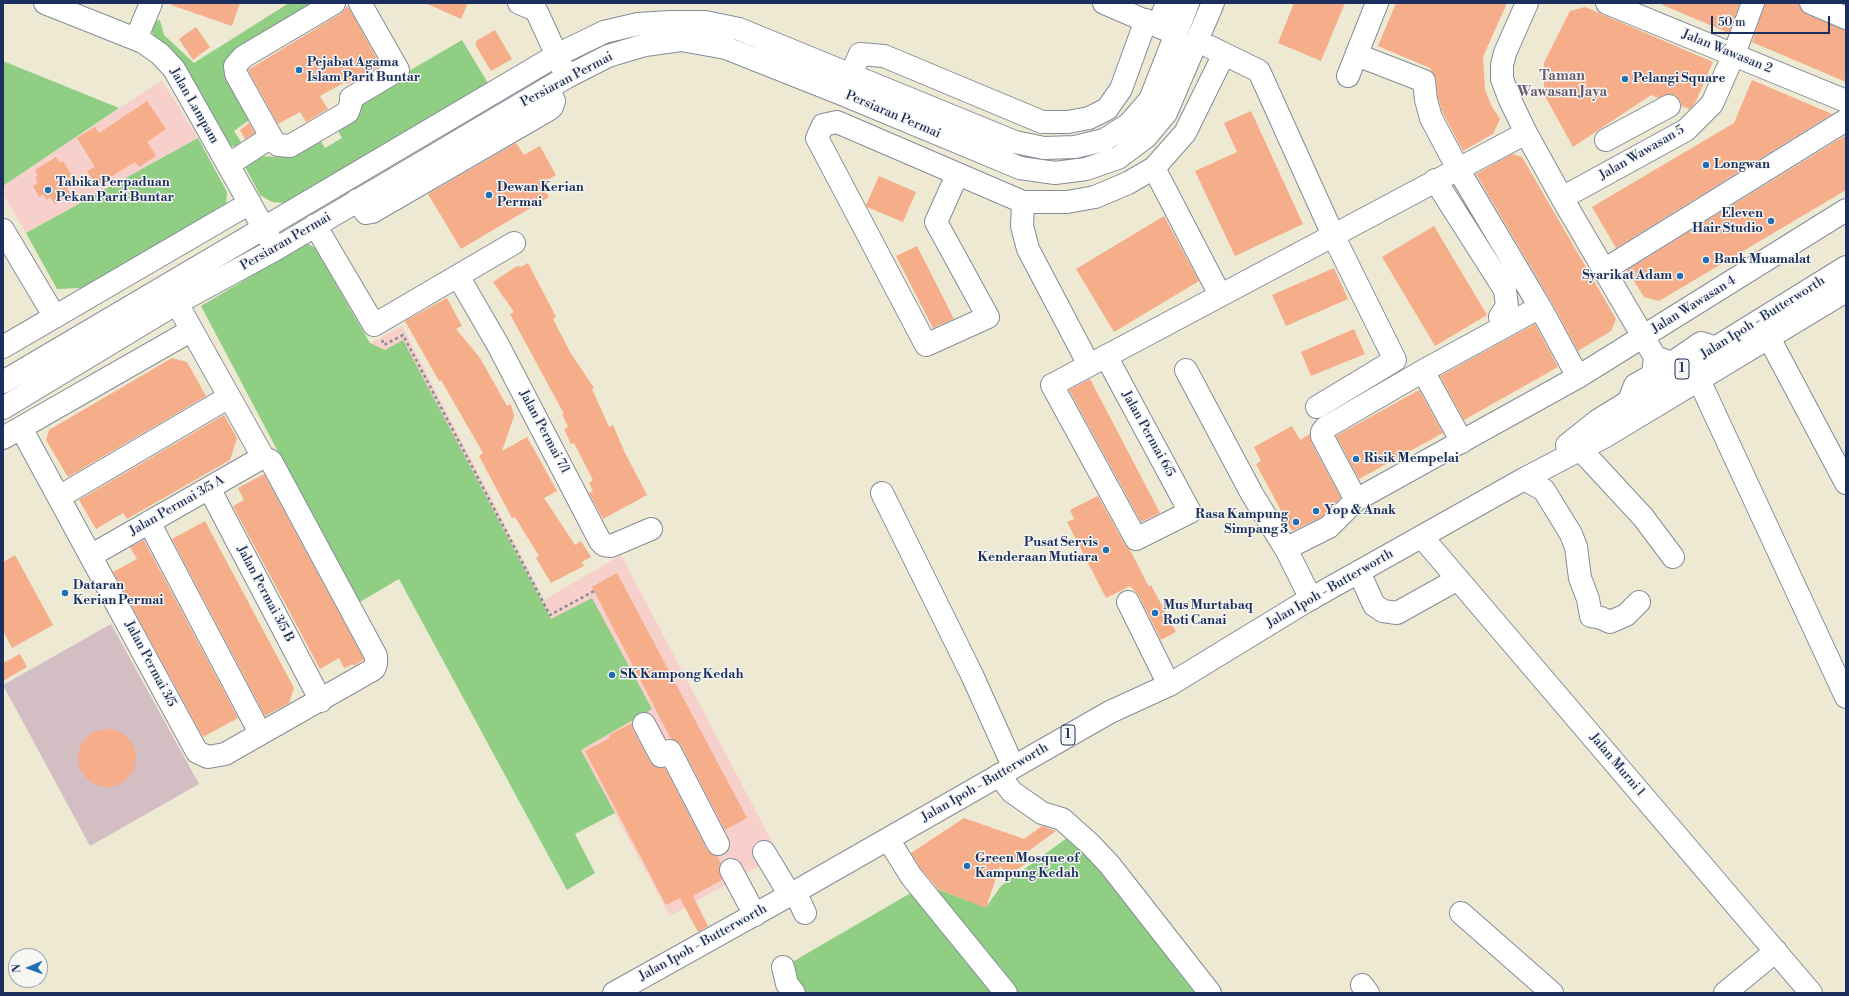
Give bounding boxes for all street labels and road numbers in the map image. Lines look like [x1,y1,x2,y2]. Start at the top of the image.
street label: Jalan Wawasan 2 [1680,27,1774,77]
street label: Persiaran Permai [518,49,616,111]
street label: Jalan Lampam [166,65,222,147]
street label: Persiaran Permai [843,88,943,142]
street label: Jalan Wawasan 5 [1597,122,1687,184]
street label: Persiaran Permai [238,210,334,274]
street label: Jalan Wawasan 4 [1649,273,1739,337]
street label: Jalan Ipoh - Butterworth [1698,273,1828,363]
road number: 1 [1675,359,1689,379]
street label: Jalan Permai 7/1 [515,387,573,477]
street label: Jalan Permai 6/5 [1118,388,1178,480]
street label: Jalan Permai 3/5 A [127,473,227,539]
street label: Jalan Permai 3/5 B [233,543,297,645]
street label: Jalan Ipoh - Butterworth [1264,546,1396,632]
street label: Jalan Permai 3/5 [121,618,179,710]
road number: 1 [1061,725,1075,745]
street label: Jalan Murni 1 [1586,730,1648,800]
street label: Jalan Ipoh - Butterworth [919,740,1051,826]
street label: Jalan Ipoh - Butterworth [636,901,770,985]

